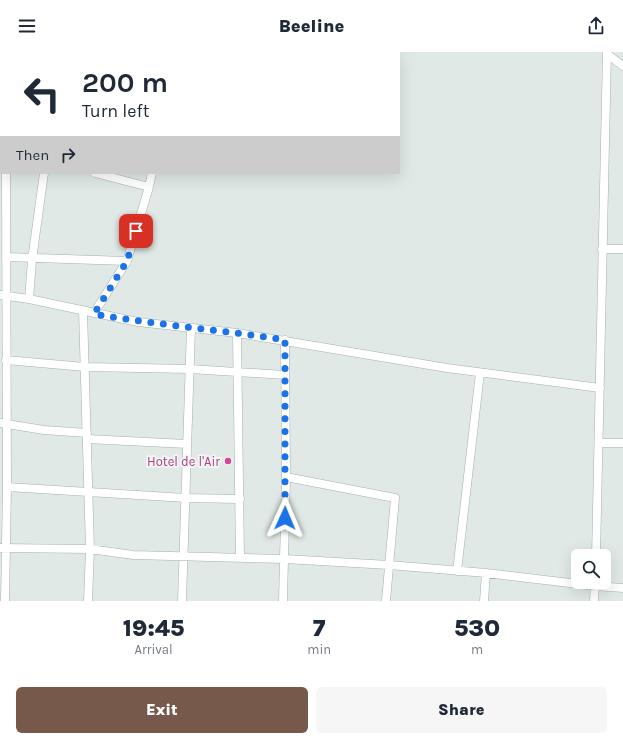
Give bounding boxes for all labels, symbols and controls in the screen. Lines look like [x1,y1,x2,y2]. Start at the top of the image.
icon: menu [16,15,38,37]
text: Beeline [279,15,344,37]
icon: share [585,15,607,37]
text: 200 m [82,66,168,99]
icon: left [16,68,68,120]
text: Turn left [82,100,150,122]
icon: right [57,144,79,166]
text: Then [16,146,49,164]
pin [119,214,153,248]
icon: arrive [125,220,147,242]
place label: Hotel de l'Air [147,454,220,469]
marker: Hotel de l'Air [223,456,233,466]
position arrow [264,497,306,539]
map controls [571,549,611,589]
button: search [571,549,611,589]
text: 19:45 [123,614,184,642]
text: 7 [313,614,326,642]
text: 530 [454,614,500,642]
text: Arrival [135,642,173,657]
text: min [307,642,331,657]
text: m [471,642,483,657]
button: Exit [16,687,308,733]
button: Share [316,687,607,733]

